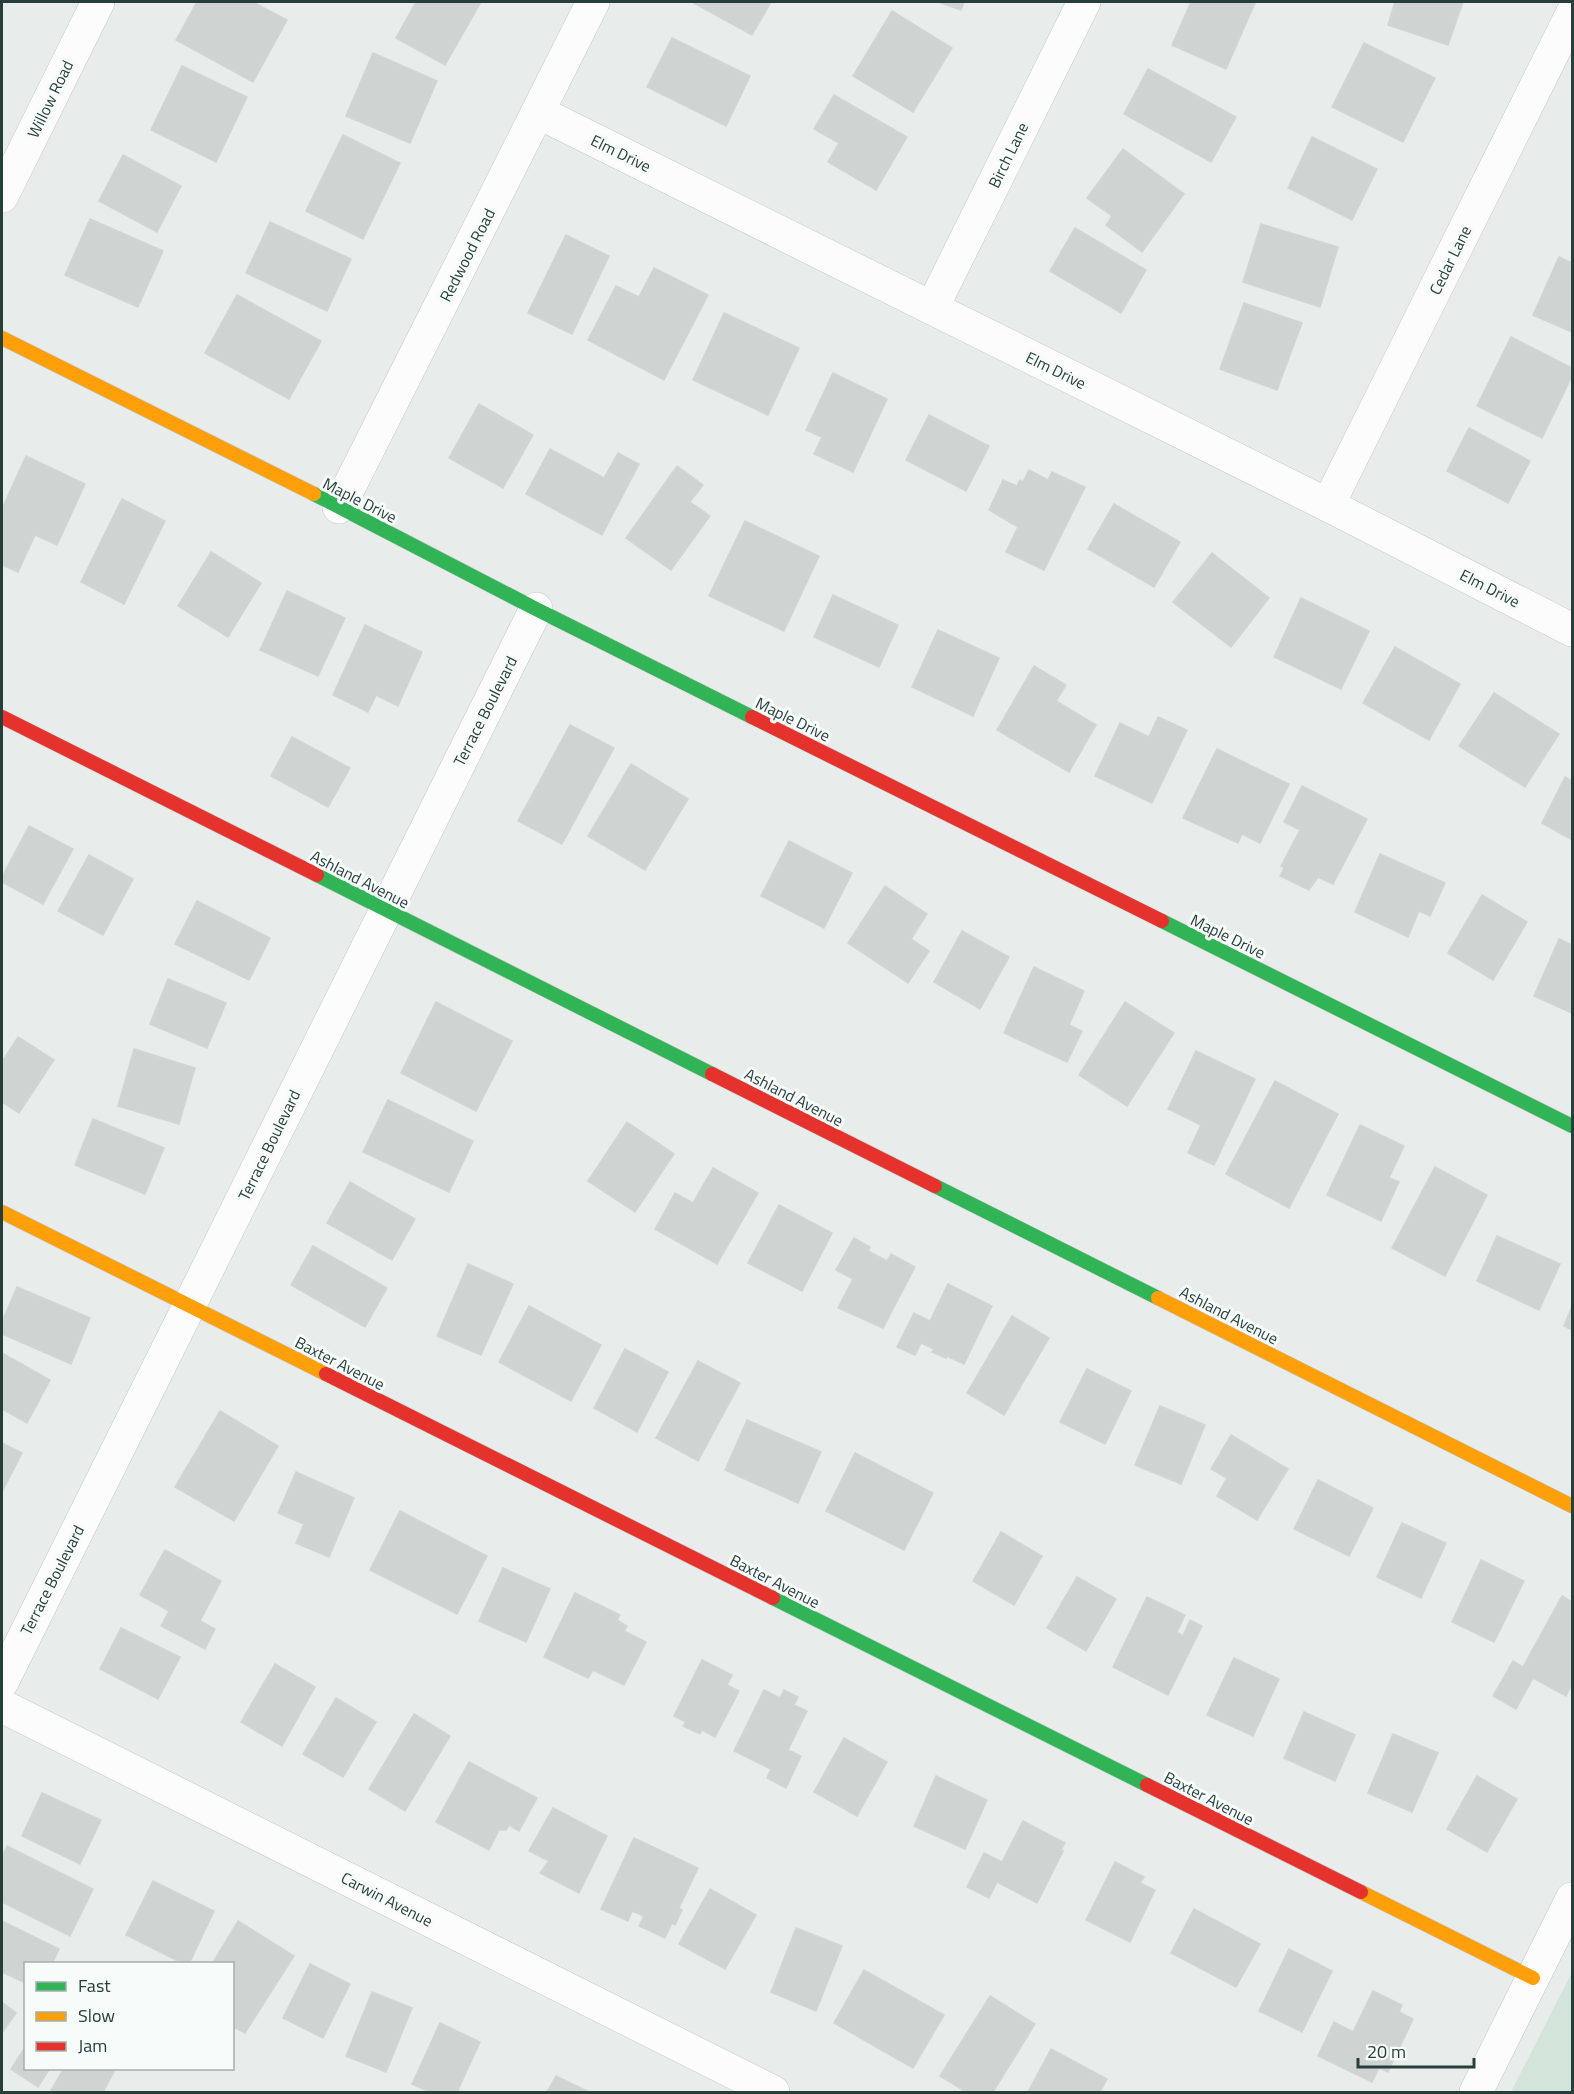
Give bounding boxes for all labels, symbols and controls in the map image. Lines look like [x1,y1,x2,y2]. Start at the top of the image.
street label: Willow Road [21,56,79,142]
street label: Birch Lane [982,118,1034,192]
street label: Elm Drive [587,128,655,178]
street label: Redwood Road [433,204,501,306]
street label: Cedar Lane [1423,221,1477,299]
street label: Elm Drive [1022,345,1090,395]
street label: Maple Drive [319,471,401,529]
street label: Elm Drive [1456,563,1524,613]
street label: Terrace Boulevard [447,652,523,770]
street label: Maple Drive [752,691,834,747]
street label: Ashland Avenue [306,844,414,914]
street label: Maple Drive [1187,908,1269,964]
street label: Ashland Avenue [740,1062,848,1132]
street label: Terrace Boulevard [232,1086,306,1204]
street label: Ashland Avenue [1175,1280,1283,1350]
street label: Baxter Avenue [291,1330,389,1396]
street label: Terrace Boulevard [14,1521,90,1639]
street label: Baxter Avenue [726,1548,824,1614]
street label: Baxter Avenue [1160,1765,1258,1831]
street label: Carwin Avenue [337,1866,437,1932]
legend [24,1962,234,2070]
text: Fast [78,1972,111,1999]
text: Slow [78,2002,115,2029]
scale bar [1358,2031,1474,2069]
text: Jam [78,2032,107,2059]
text: 20 m [1367,2038,1406,2065]

